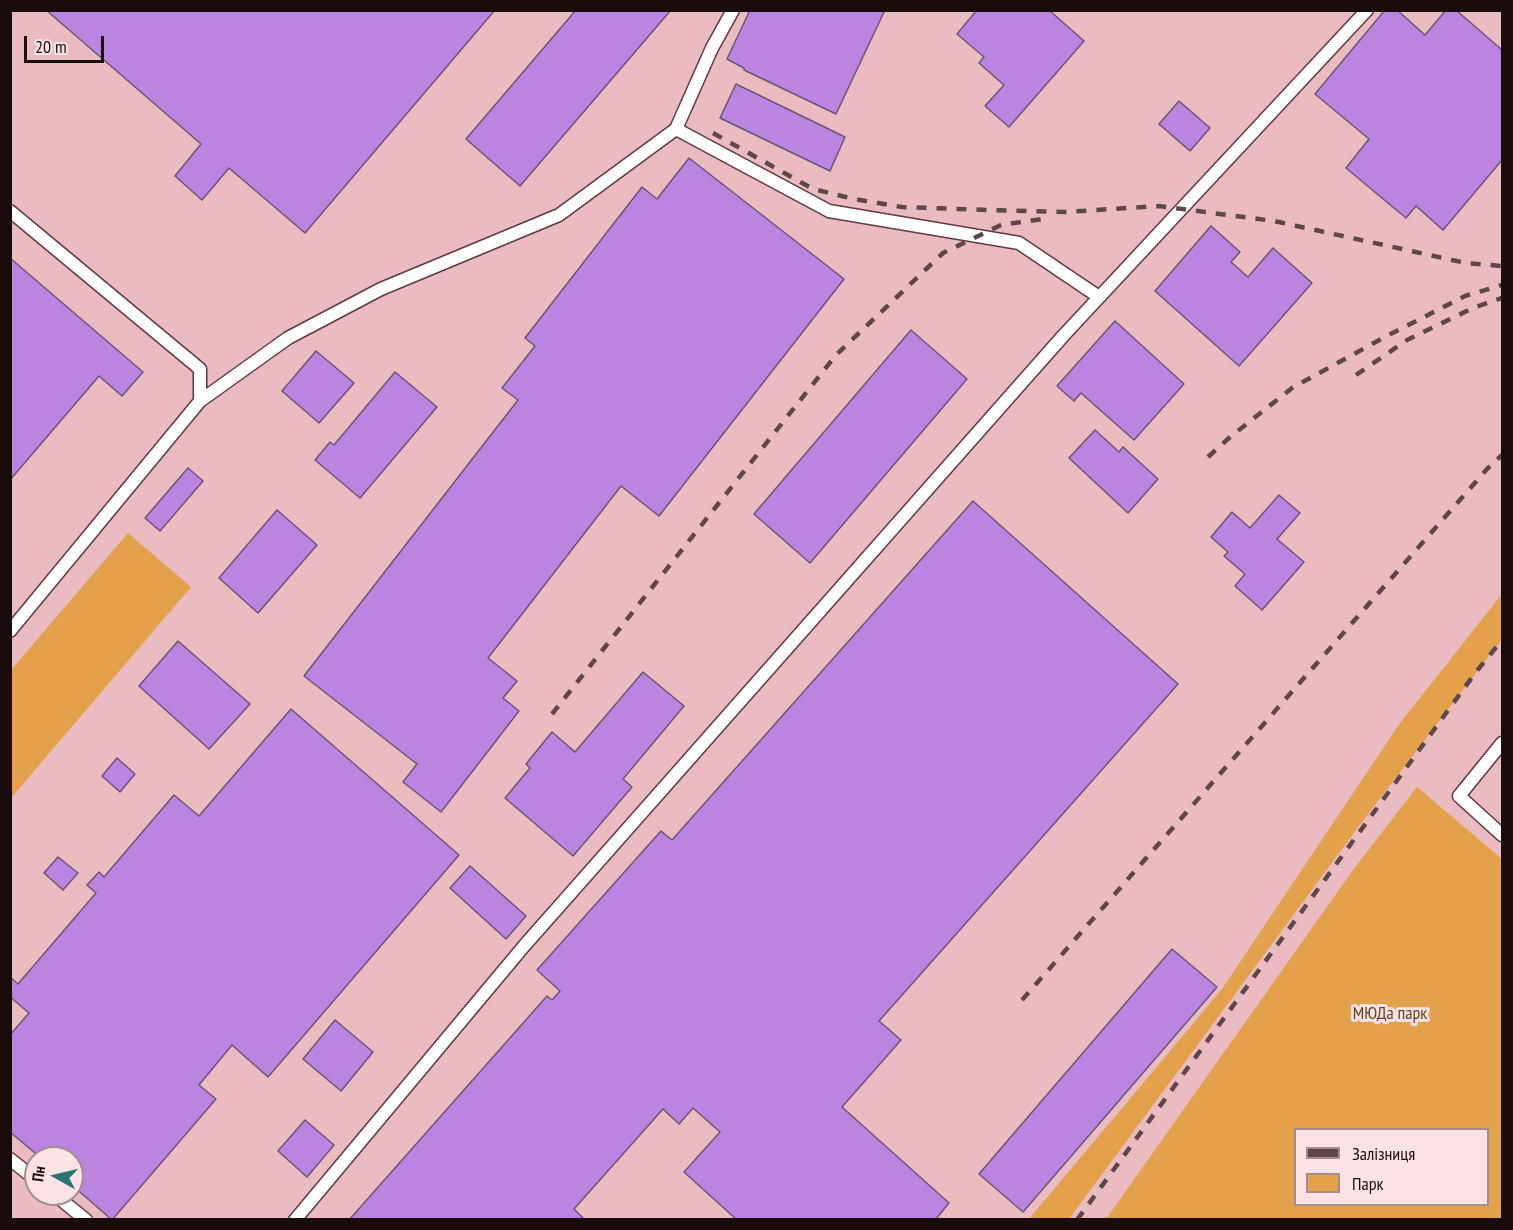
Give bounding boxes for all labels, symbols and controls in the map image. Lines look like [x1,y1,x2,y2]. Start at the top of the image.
scale bar [27,24,106,62]
text: 20 m [35,35,67,58]
park label: МЮДа парк [1353,1003,1427,1025]
legend [1294,1128,1489,1206]
text: Залізниця [1352,1142,1415,1165]
north arrow [24,1146,84,1206]
text: Пн [27,1165,49,1183]
text: Парк [1352,1172,1383,1195]

